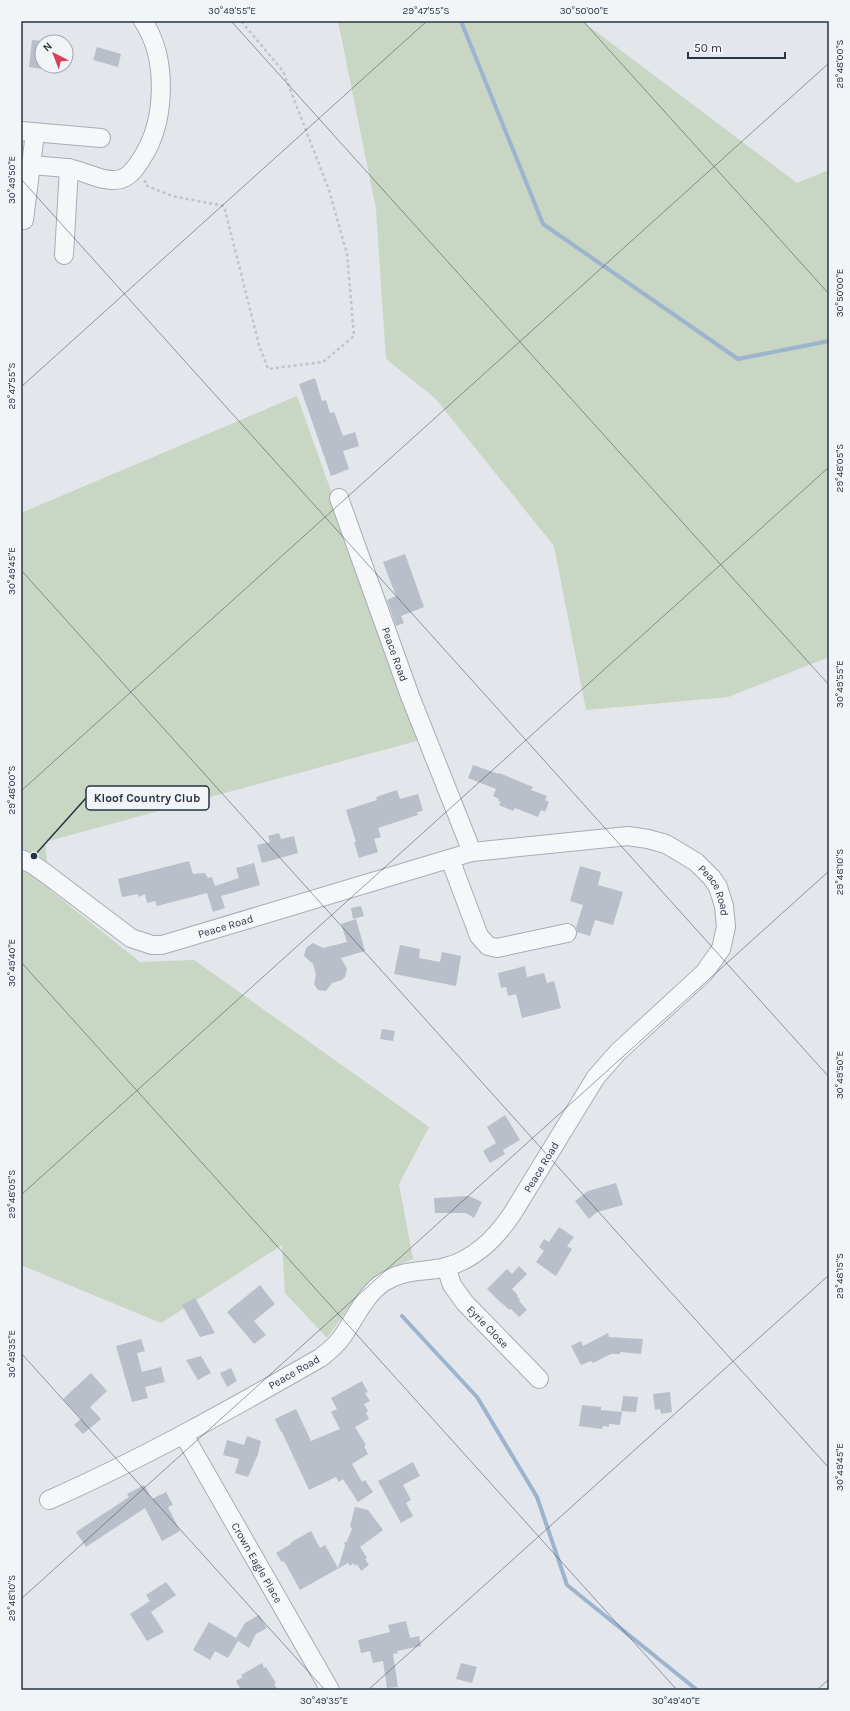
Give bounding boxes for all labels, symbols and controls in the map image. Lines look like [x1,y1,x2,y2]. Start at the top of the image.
text: 30°49'55"E [208,5,256,17]
text: 29°47'55"S [402,5,450,17]
text: 30°50'00"E [560,5,608,17]
north arrow [34,34,74,74]
scale bar [688,34,785,60]
text: N [40,39,55,54]
text: 29°48'00"S [834,39,846,89]
text: 50 m [694,41,722,55]
text: 30°49'50"E [6,156,18,204]
text: 30°50'00"E [834,269,846,317]
text: 29°47'55"S [6,362,18,410]
text: 29°48'05"S [834,444,846,492]
text: 30°49'45"E [6,547,18,595]
street label: Peace Road [379,625,410,684]
text: 30°49'55"E [834,660,846,708]
text: 29°48'00"S [6,765,18,815]
callout: Kloof Country Club [86,786,209,810]
text: Kloof Country Club [94,791,200,805]
text: 29°48'10"S [834,849,846,895]
street label: Peace Road [695,862,731,917]
street label: Peace Road [196,912,255,941]
text: 30°49'40"E [6,939,18,987]
text: 30°49'50"E [834,1051,846,1099]
street label: Peace Road [521,1139,562,1195]
text: 29°48'05"S [6,1170,18,1218]
text: 29°48'15"S [834,1253,846,1299]
street label: Eyrie Close [464,1303,511,1351]
text: 30°49'35"E [6,1330,18,1378]
street label: Peace Road [266,1353,322,1392]
text: 30°49'45"E [834,1443,846,1491]
street label: Crown Eagle Place [228,1520,285,1606]
text: 29°48'10"S [6,1575,18,1621]
text: 30°49'35"E [300,1695,348,1707]
text: 30°49'40"E [652,1695,700,1707]

